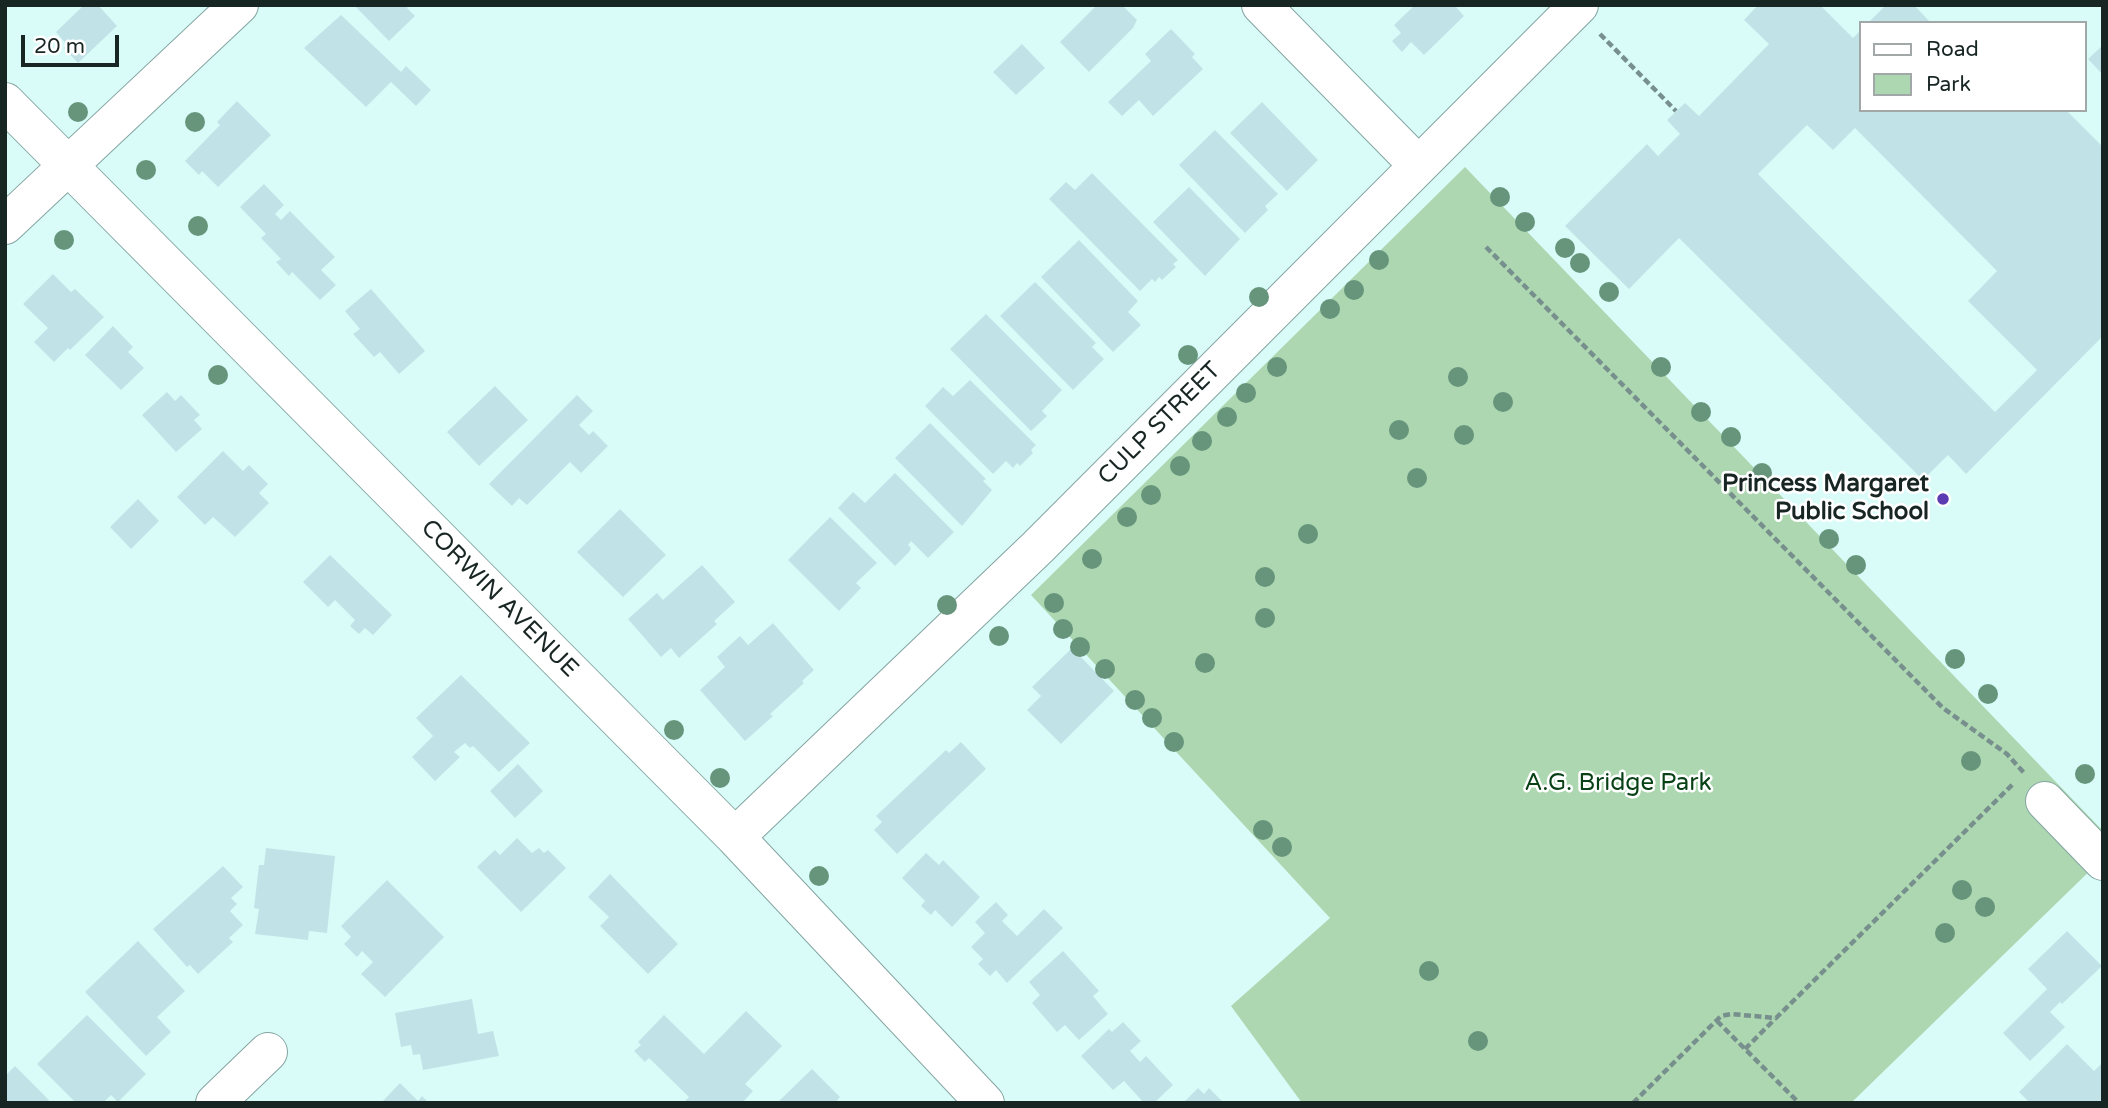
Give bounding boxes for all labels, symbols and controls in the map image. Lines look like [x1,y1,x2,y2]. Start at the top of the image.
scale bar [24,21,122,65]
legend [1860,21,2087,112]
text: 20 m [34,34,85,59]
text: Road [1926,37,1979,62]
text: Park [1926,72,1971,97]
street label: CULP STREET [1093,357,1227,491]
place label: Princess Margaret Public School [1722,471,1929,527]
marker: Princess Margaret Public School [1935,491,1951,507]
street label: CORWIN AVENUE [414,514,584,684]
park label: A.G. Bridge Park [1524,770,1712,798]

